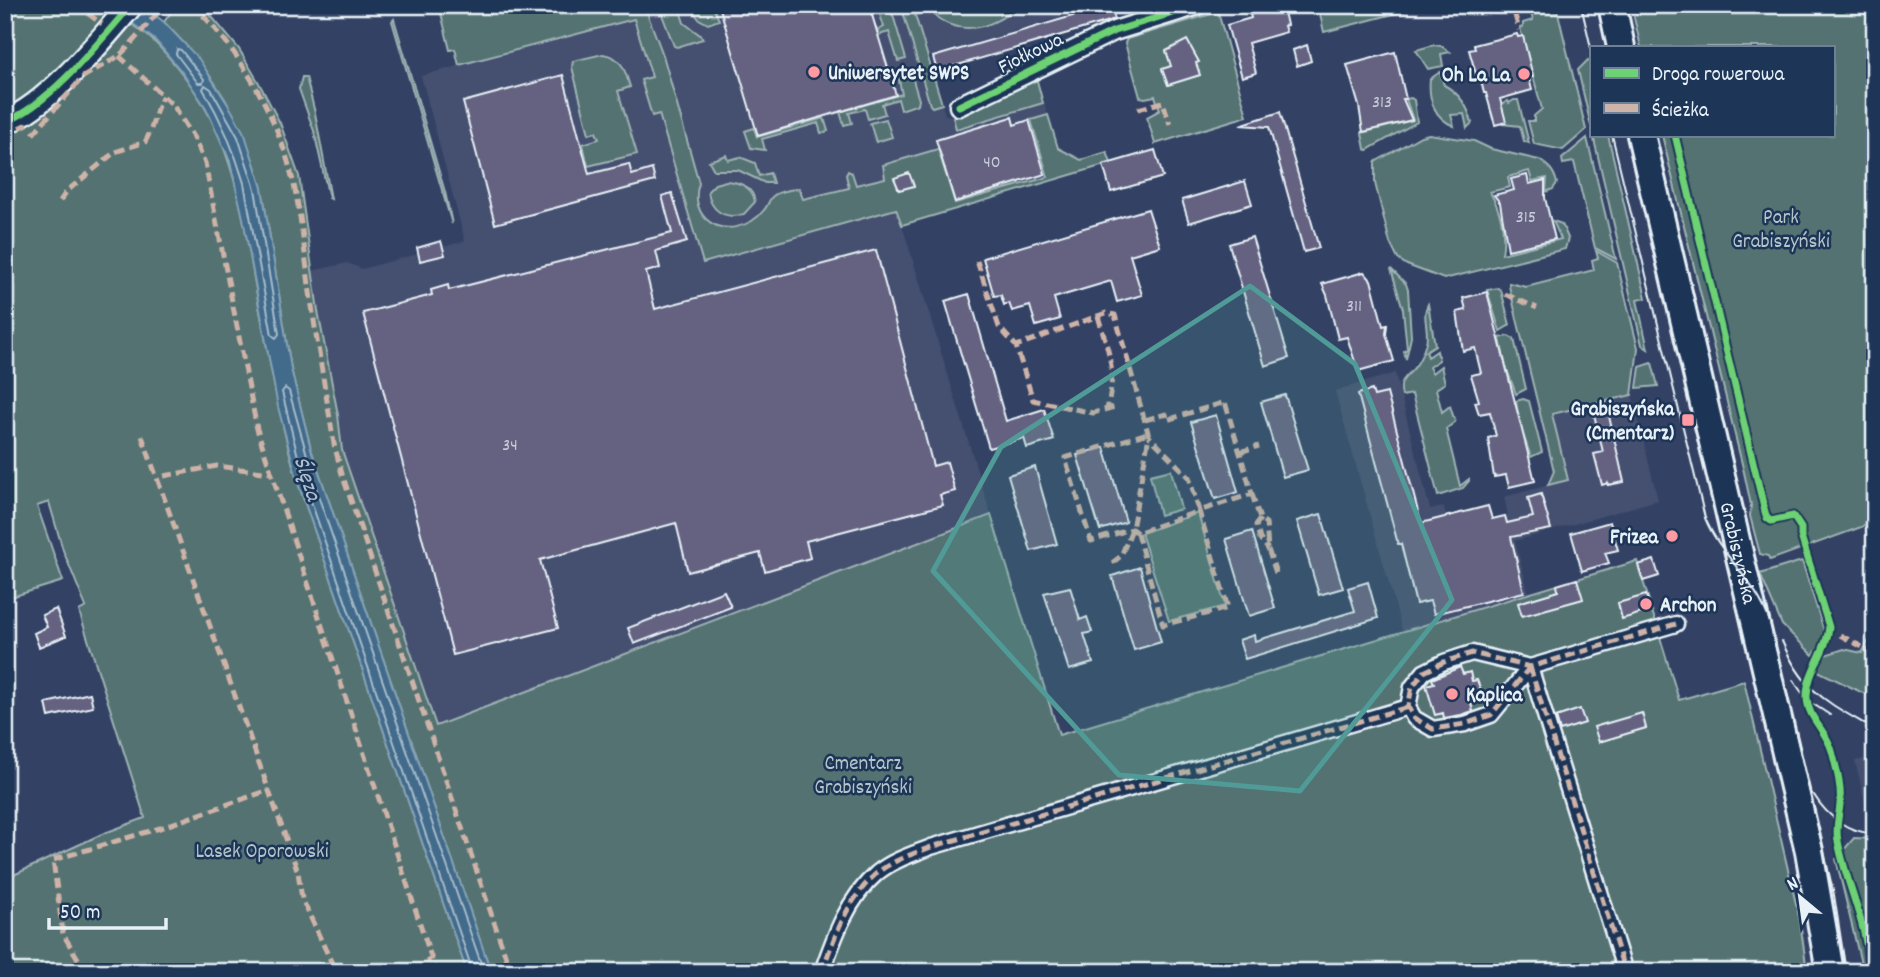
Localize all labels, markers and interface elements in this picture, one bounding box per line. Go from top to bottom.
street label: Fiołkowa [994,26,1070,83]
legend [1590,46,1834,136]
place label: Uniwersytet SWPS [828,60,969,90]
text: Droga rowerowa [1652,61,1785,91]
place label: Oh La La [1442,62,1511,92]
marker: Uniwersytet SWPS [806,64,822,80]
marker: Oh La La [1516,66,1532,82]
house number: 313 [1372,91,1392,116]
text: Ścieżka [1652,97,1710,127]
house number: 40 [983,151,1001,176]
park label: Park Grabiszyński [1732,204,1830,258]
house number: 315 [1516,206,1536,231]
house number: 311 [1346,295,1362,320]
place label: Grabiszyńska (Cmentarz) [1570,396,1675,450]
marker: Grabiszyńska (Cmentarz) [1680,412,1696,428]
house number: 34 [502,434,518,459]
water label: Ślęza [283,453,329,507]
street label: Grabiszyńska [1710,499,1763,608]
place label: Frizea [1610,524,1659,554]
marker: Frizea [1664,528,1680,544]
place label: Archon [1660,592,1717,622]
marker: Archon [1638,596,1654,612]
place label: Kaplica [1466,682,1524,712]
marker: Kaplica [1444,686,1460,702]
park label: Cmentarz Grabiszyński [814,750,912,804]
park label: Lasek Oporowski [196,838,329,868]
north arrow [1764,862,1834,932]
text: N [1783,871,1804,899]
scale bar [49,886,166,930]
text: 50 m [60,899,100,929]

